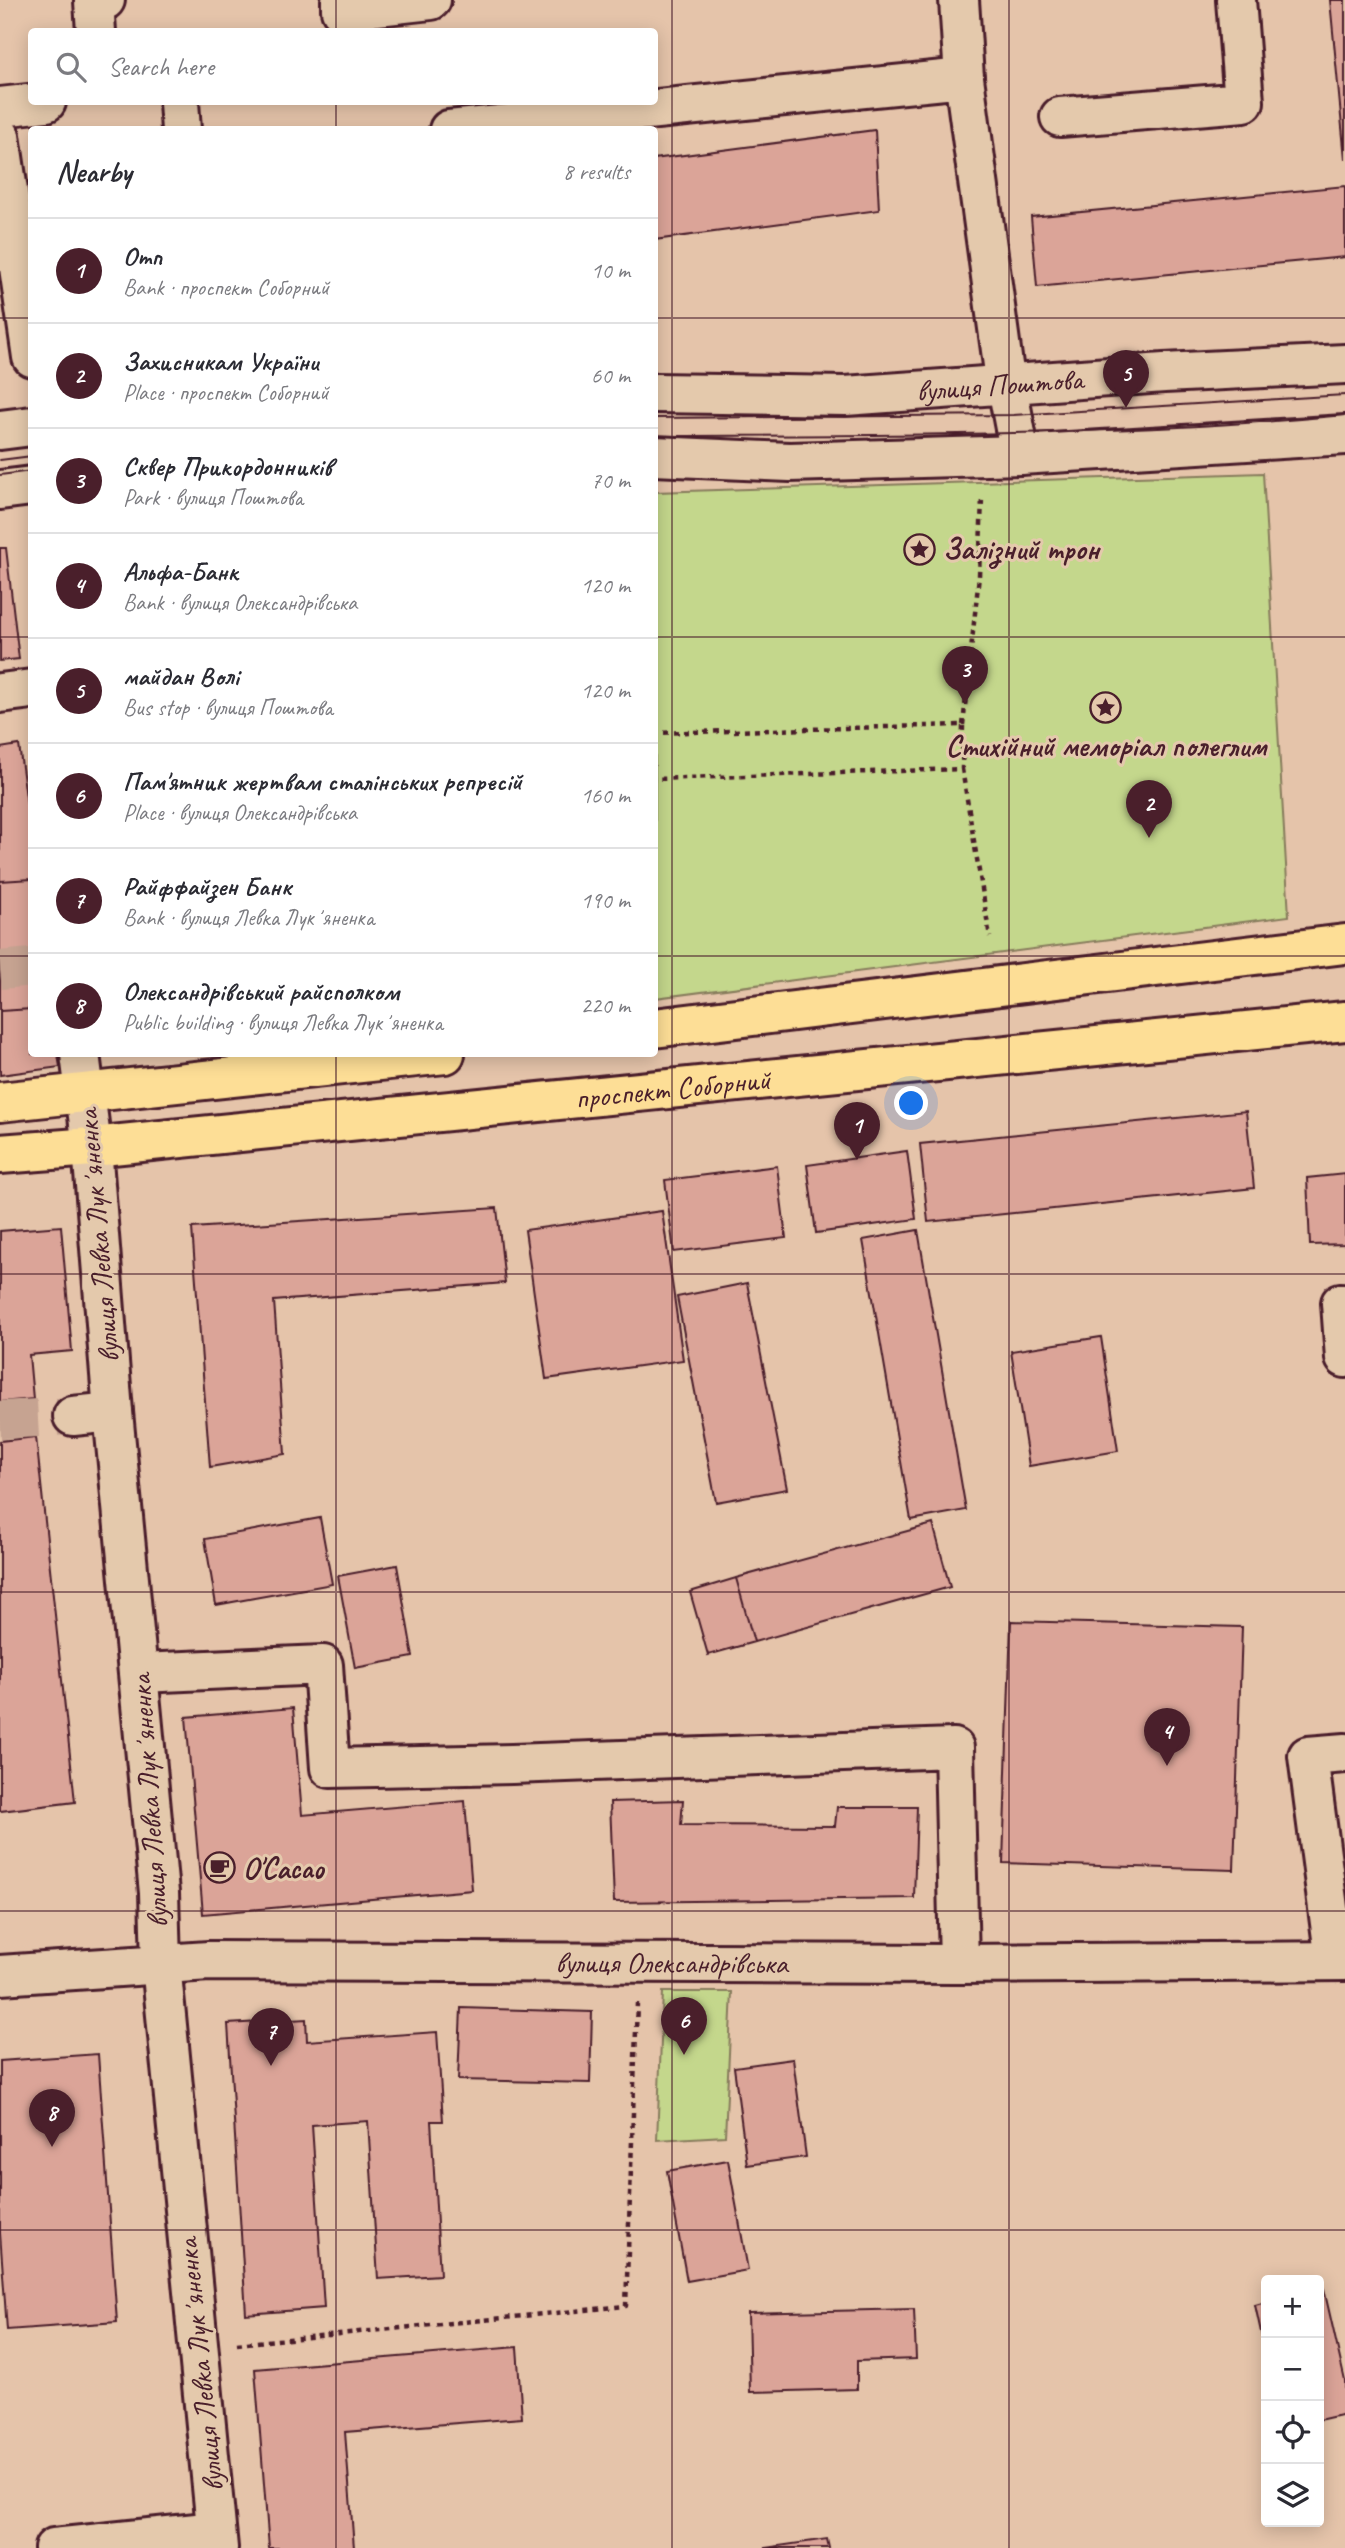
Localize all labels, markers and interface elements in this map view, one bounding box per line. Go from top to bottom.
search box [28,28,658,105]
icon: search [52,48,90,86]
text: Search here [108,50,214,83]
text: Nearby [56,153,132,191]
text: 8 results [563,157,630,186]
text: Отп [123,240,163,273]
text: 1 [74,256,84,285]
text: 10 m [591,256,630,285]
text: Bank · проспект Соборний [123,273,329,302]
text: Захисникам України [123,345,318,378]
pin: 5 [1103,350,1149,408]
street label: вулиця Поштова [915,360,1087,410]
text: 2 [74,361,84,390]
text: 60 m [591,361,630,390]
text: Place · проспект Соборний [123,378,329,407]
text: Сквер Прикордонників [123,450,332,483]
text: 3 [74,466,84,495]
text: 70 m [591,466,630,495]
text: Park · вулиця Поштова [123,483,303,512]
place label: Залізний трон [943,530,1102,569]
place icon: Залізний трон [903,532,937,566]
text: Альфа-Банк [123,555,238,588]
text: 4 [74,571,84,600]
text: 120 m [581,571,630,600]
text: Bank · вулиця Олександрівська [123,588,357,617]
pin: 3 [942,646,988,704]
text: майдан Волі [123,660,239,693]
text: 5 [74,676,84,705]
text: 120 m [581,676,630,705]
place icon: Стихійний меморіал полеглим [1089,691,1123,725]
text: Bus stop · вулиця Поштова [123,693,333,722]
place label: Стихійний меморіал полеглим [946,727,1268,765]
text: Пам'ятник жертвам сталінських репресій [123,765,522,798]
pin: 2 [1126,780,1172,838]
text: 6 [74,781,84,810]
text: 160 m [581,781,630,810]
text: Place · вулиця Олександрівська [123,798,357,827]
text: Райффайзен Банк [123,870,291,903]
text: 7 [74,886,84,915]
text: 190 m [581,886,630,915]
text: Bank · вулиця Левка Лукʼяненка [123,903,374,932]
text: Олександрівський райсполком [123,975,399,1008]
text: 8 [74,991,84,1020]
text: 220 m [581,991,630,1020]
text: Public building · вулиця Левка Лукʼяненка [123,1008,443,1037]
street label: проспект Соборний [573,1060,774,1117]
your location [894,1086,928,1120]
pin: 1 [834,1102,880,1160]
street label: вулиця Левка Лукʼяненка [68,1105,128,1364]
street label: вулиця Левка Лукʼяненка [121,1670,177,1929]
pin: 4 [1144,1708,1190,1766]
place label: O'Cacao [243,1849,326,1887]
cafe icon: O'Cacao [203,1851,237,1885]
street label: вулиця Олександрівська [555,1943,790,1982]
pin: 6 [661,1997,707,2055]
pin: 7 [248,2008,294,2066]
pin: 8 [29,2089,75,2147]
street label: вулиця Левка Лукʼяненка [168,2234,232,2493]
map controls [1261,2275,1324,2527]
button: + [1261,2275,1324,2338]
button: − [1261,2338,1324,2401]
button: locate [1261,2401,1324,2464]
button: layers [1261,2464,1324,2527]

